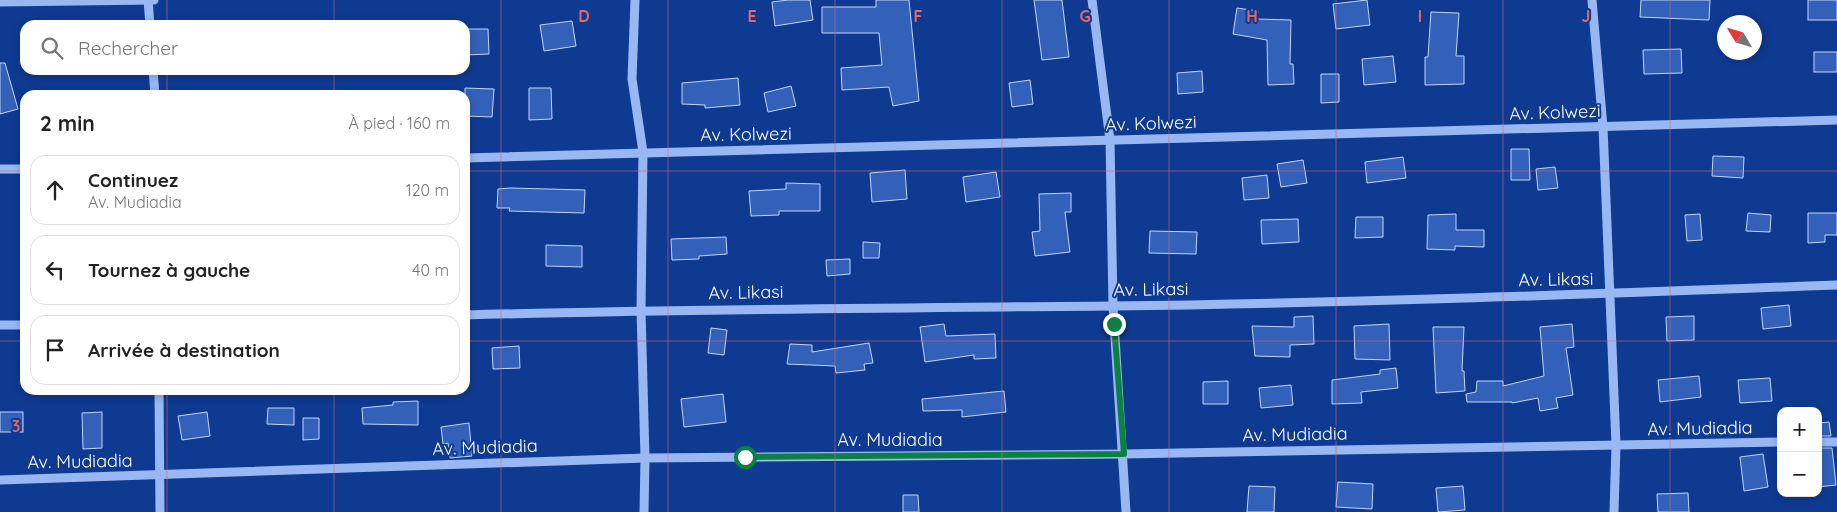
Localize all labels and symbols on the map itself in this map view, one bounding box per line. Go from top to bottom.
text: D [578,6,590,26]
text: E [747,6,757,26]
text: F [914,6,923,26]
text: G [1079,6,1091,26]
text: H [1246,6,1258,26]
text: I [1418,6,1422,26]
text: J [1582,6,1590,26]
north arrow [1717,15,1762,60]
street label: Av. Kolwezi [1509,99,1601,125]
street label: Av. Kolwezi [1105,110,1197,136]
street label: Av. Kolwezi [700,122,792,146]
street label: Av. Likasi [1518,267,1594,291]
street label: Av. Likasi [1113,277,1189,301]
street label: Av. Likasi [708,280,784,304]
route end [1103,313,1126,336]
text: 3 [12,416,20,436]
street label: Av. Mudiadia [1647,416,1753,440]
street label: Av. Mudiadia [1242,422,1348,446]
street label: Av. Mudiadia [837,428,943,451]
street label: Av. Mudiadia [432,434,538,460]
route start [734,446,757,469]
street label: Av. Mudiadia [27,449,133,473]

